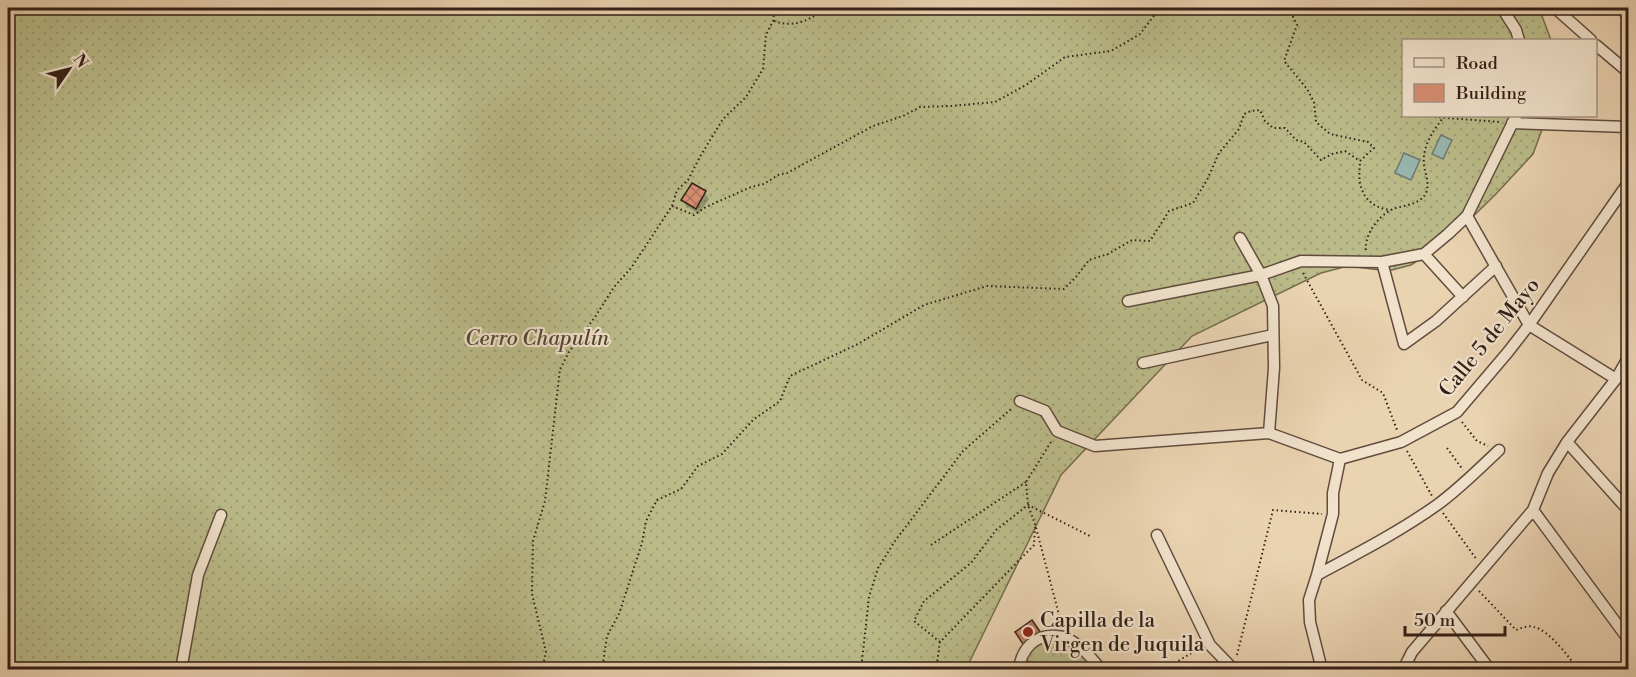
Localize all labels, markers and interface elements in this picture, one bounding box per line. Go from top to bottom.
north arrow [39,39,99,99]
legend [1402,39,1597,117]
text: N [69,50,92,72]
text: Road [1456,52,1499,75]
text: Building [1455,82,1527,105]
street label: Calle 5 de Mayo [1434,273,1546,402]
park label: Cerro Chapulín [465,326,609,352]
scale bar [1405,599,1506,637]
place label: Capilla de la Virgen de Juquila [1039,608,1205,658]
text: 50 m [1414,609,1456,632]
marker: Capilla de la Virgen de Juquila [1021,625,1035,639]

